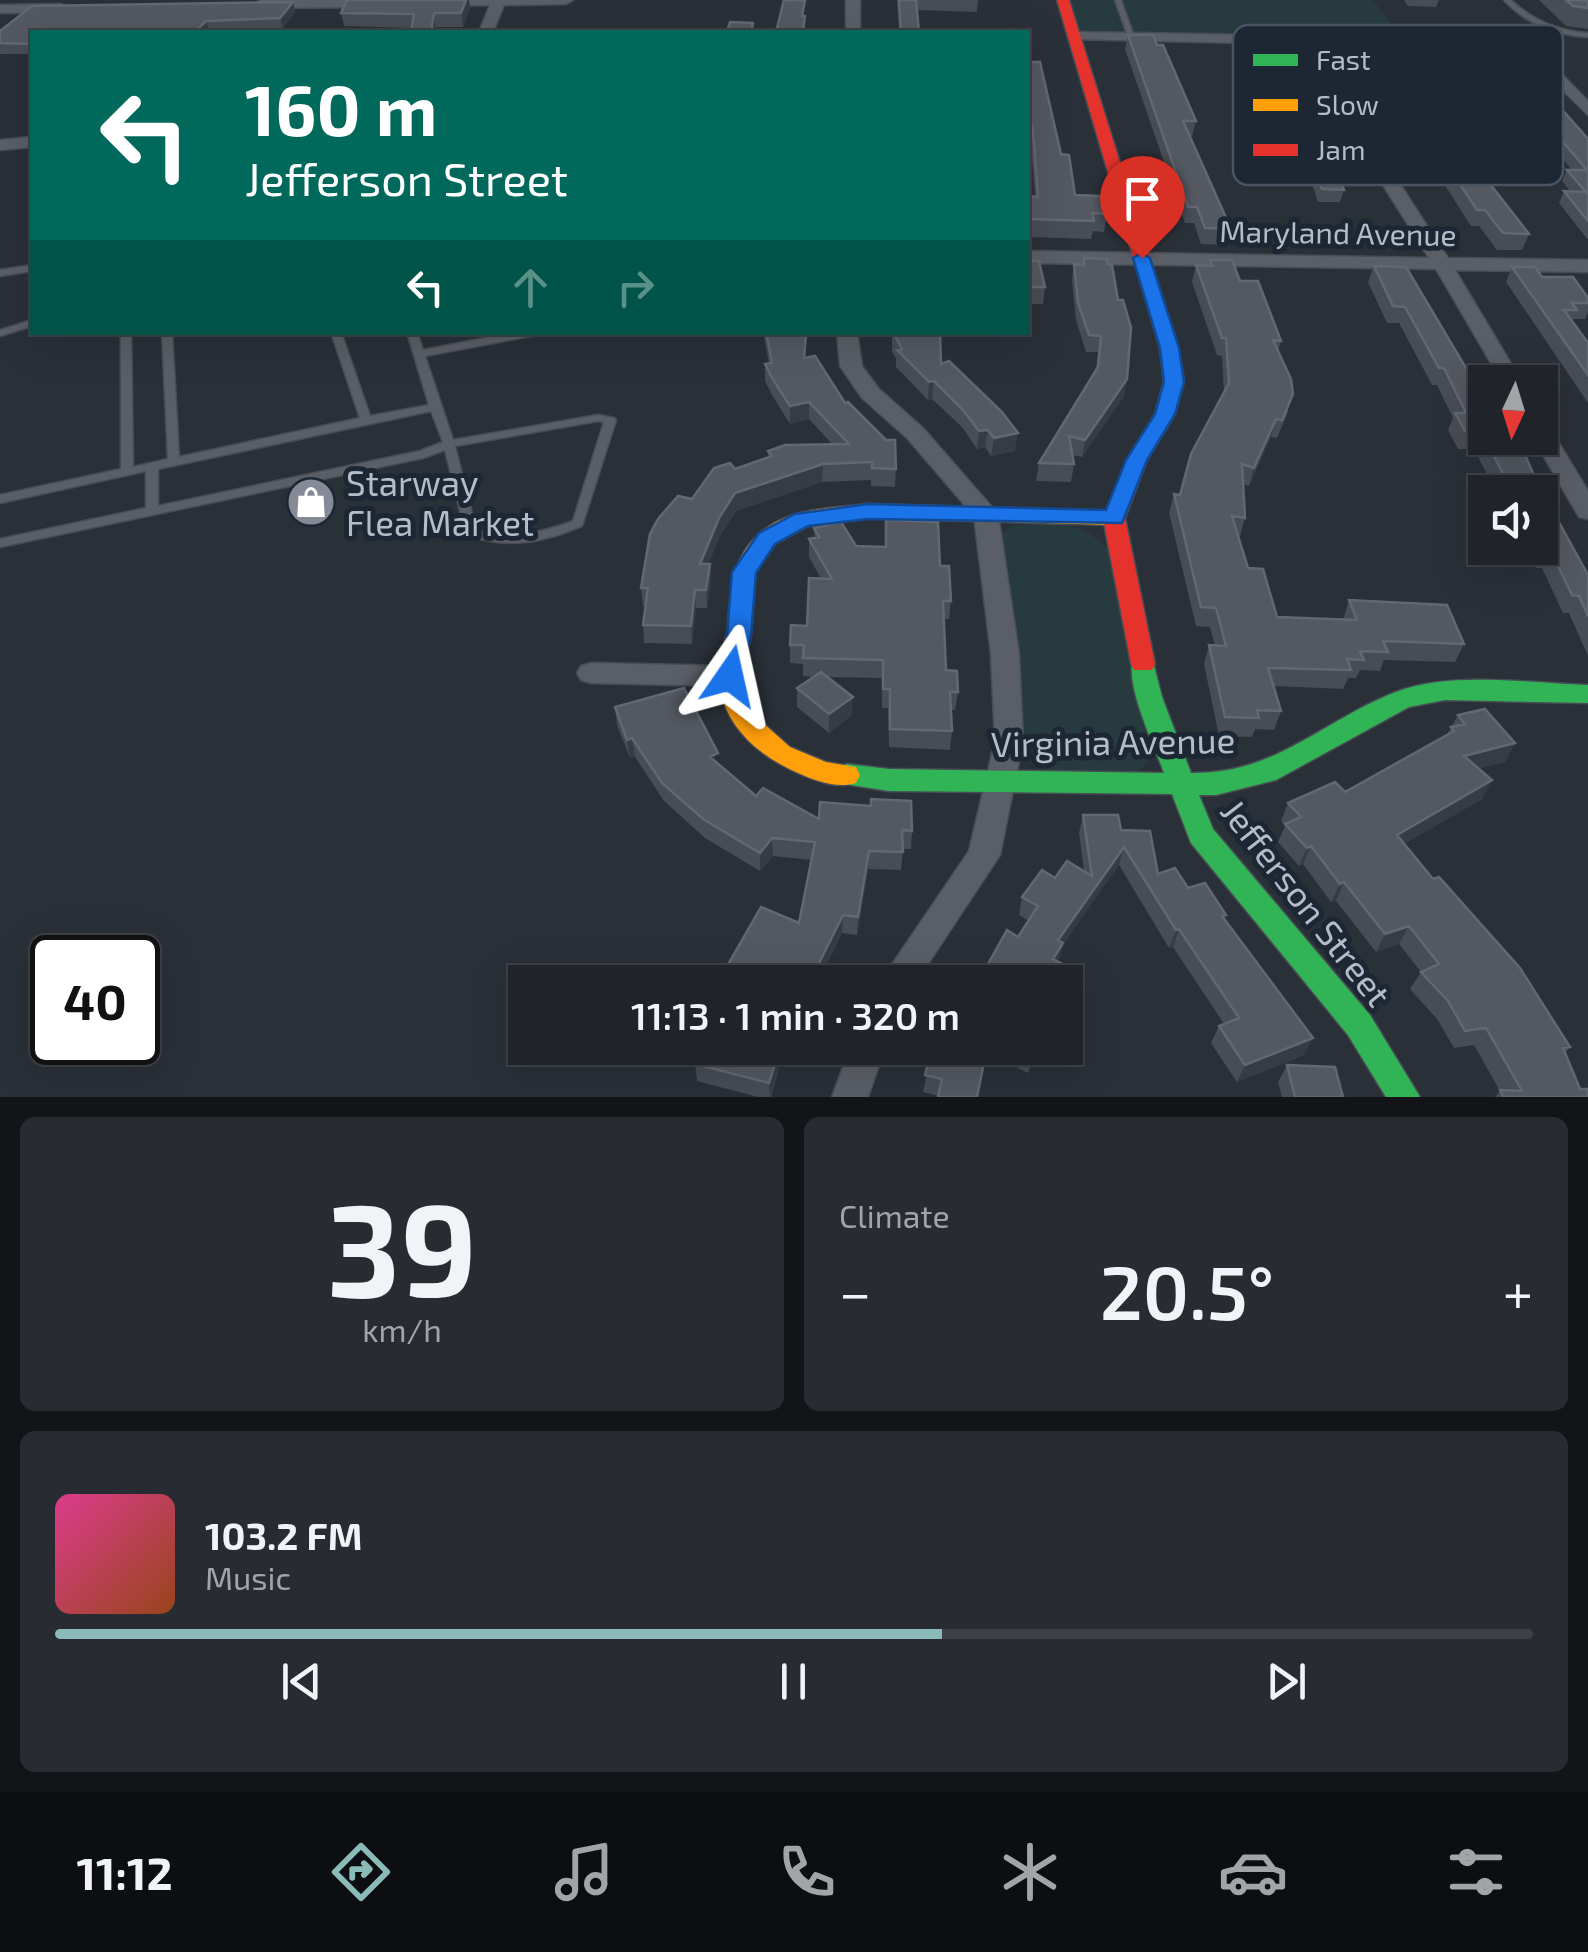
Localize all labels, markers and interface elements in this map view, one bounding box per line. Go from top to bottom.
legend [1233,25,1563,185]
text: Fast [1316,42,1371,76]
text: 160 m [245,66,438,150]
icon: left [80,70,210,200]
text: Slow [1316,87,1379,121]
text: Jam [1316,132,1365,166]
text: Jefferson Street [245,151,568,205]
pin [1100,156,1185,259]
icon: arrive [1115,171,1170,226]
street label: Maryland Avenue [1219,212,1457,252]
icon: left [398,260,453,315]
icon: ahead [503,260,558,315]
icon: right [608,260,663,315]
north arrow [1468,365,1558,455]
map controls [1468,365,1558,565]
place label: Starway Flea Market [346,461,534,543]
button: sound [1468,475,1558,565]
shop icon: Starway Flea Market [285,476,337,528]
position arrow [678,624,782,728]
street label: Virginia Avenue [990,718,1236,764]
street label: Jefferson Street [1213,790,1401,1014]
speed limit sign: 40 [30,935,160,1065]
text: 11:13 · 1 min · 320 m [631,992,960,1038]
text: 39 [327,1167,477,1323]
text: Climate [839,1196,950,1234]
text: 20.5° [1100,1245,1274,1335]
text: − [839,1258,871,1324]
text: + [1503,1258,1533,1324]
text: km/h [362,1310,442,1348]
text: 103.2 FM [205,1512,362,1558]
text: Music [205,1558,291,1596]
icon: previous [274,1654,329,1709]
icon: pause [766,1654,821,1709]
icon: next [1259,1654,1314,1709]
icon: directions [326,1837,396,1907]
icon: music [549,1837,619,1907]
icon: phone [772,1837,842,1907]
icon: climate [995,1837,1065,1907]
icon: car [1218,1837,1288,1907]
icon: filters [1441,1837,1511,1907]
text: 11:12 [77,1845,173,1899]

